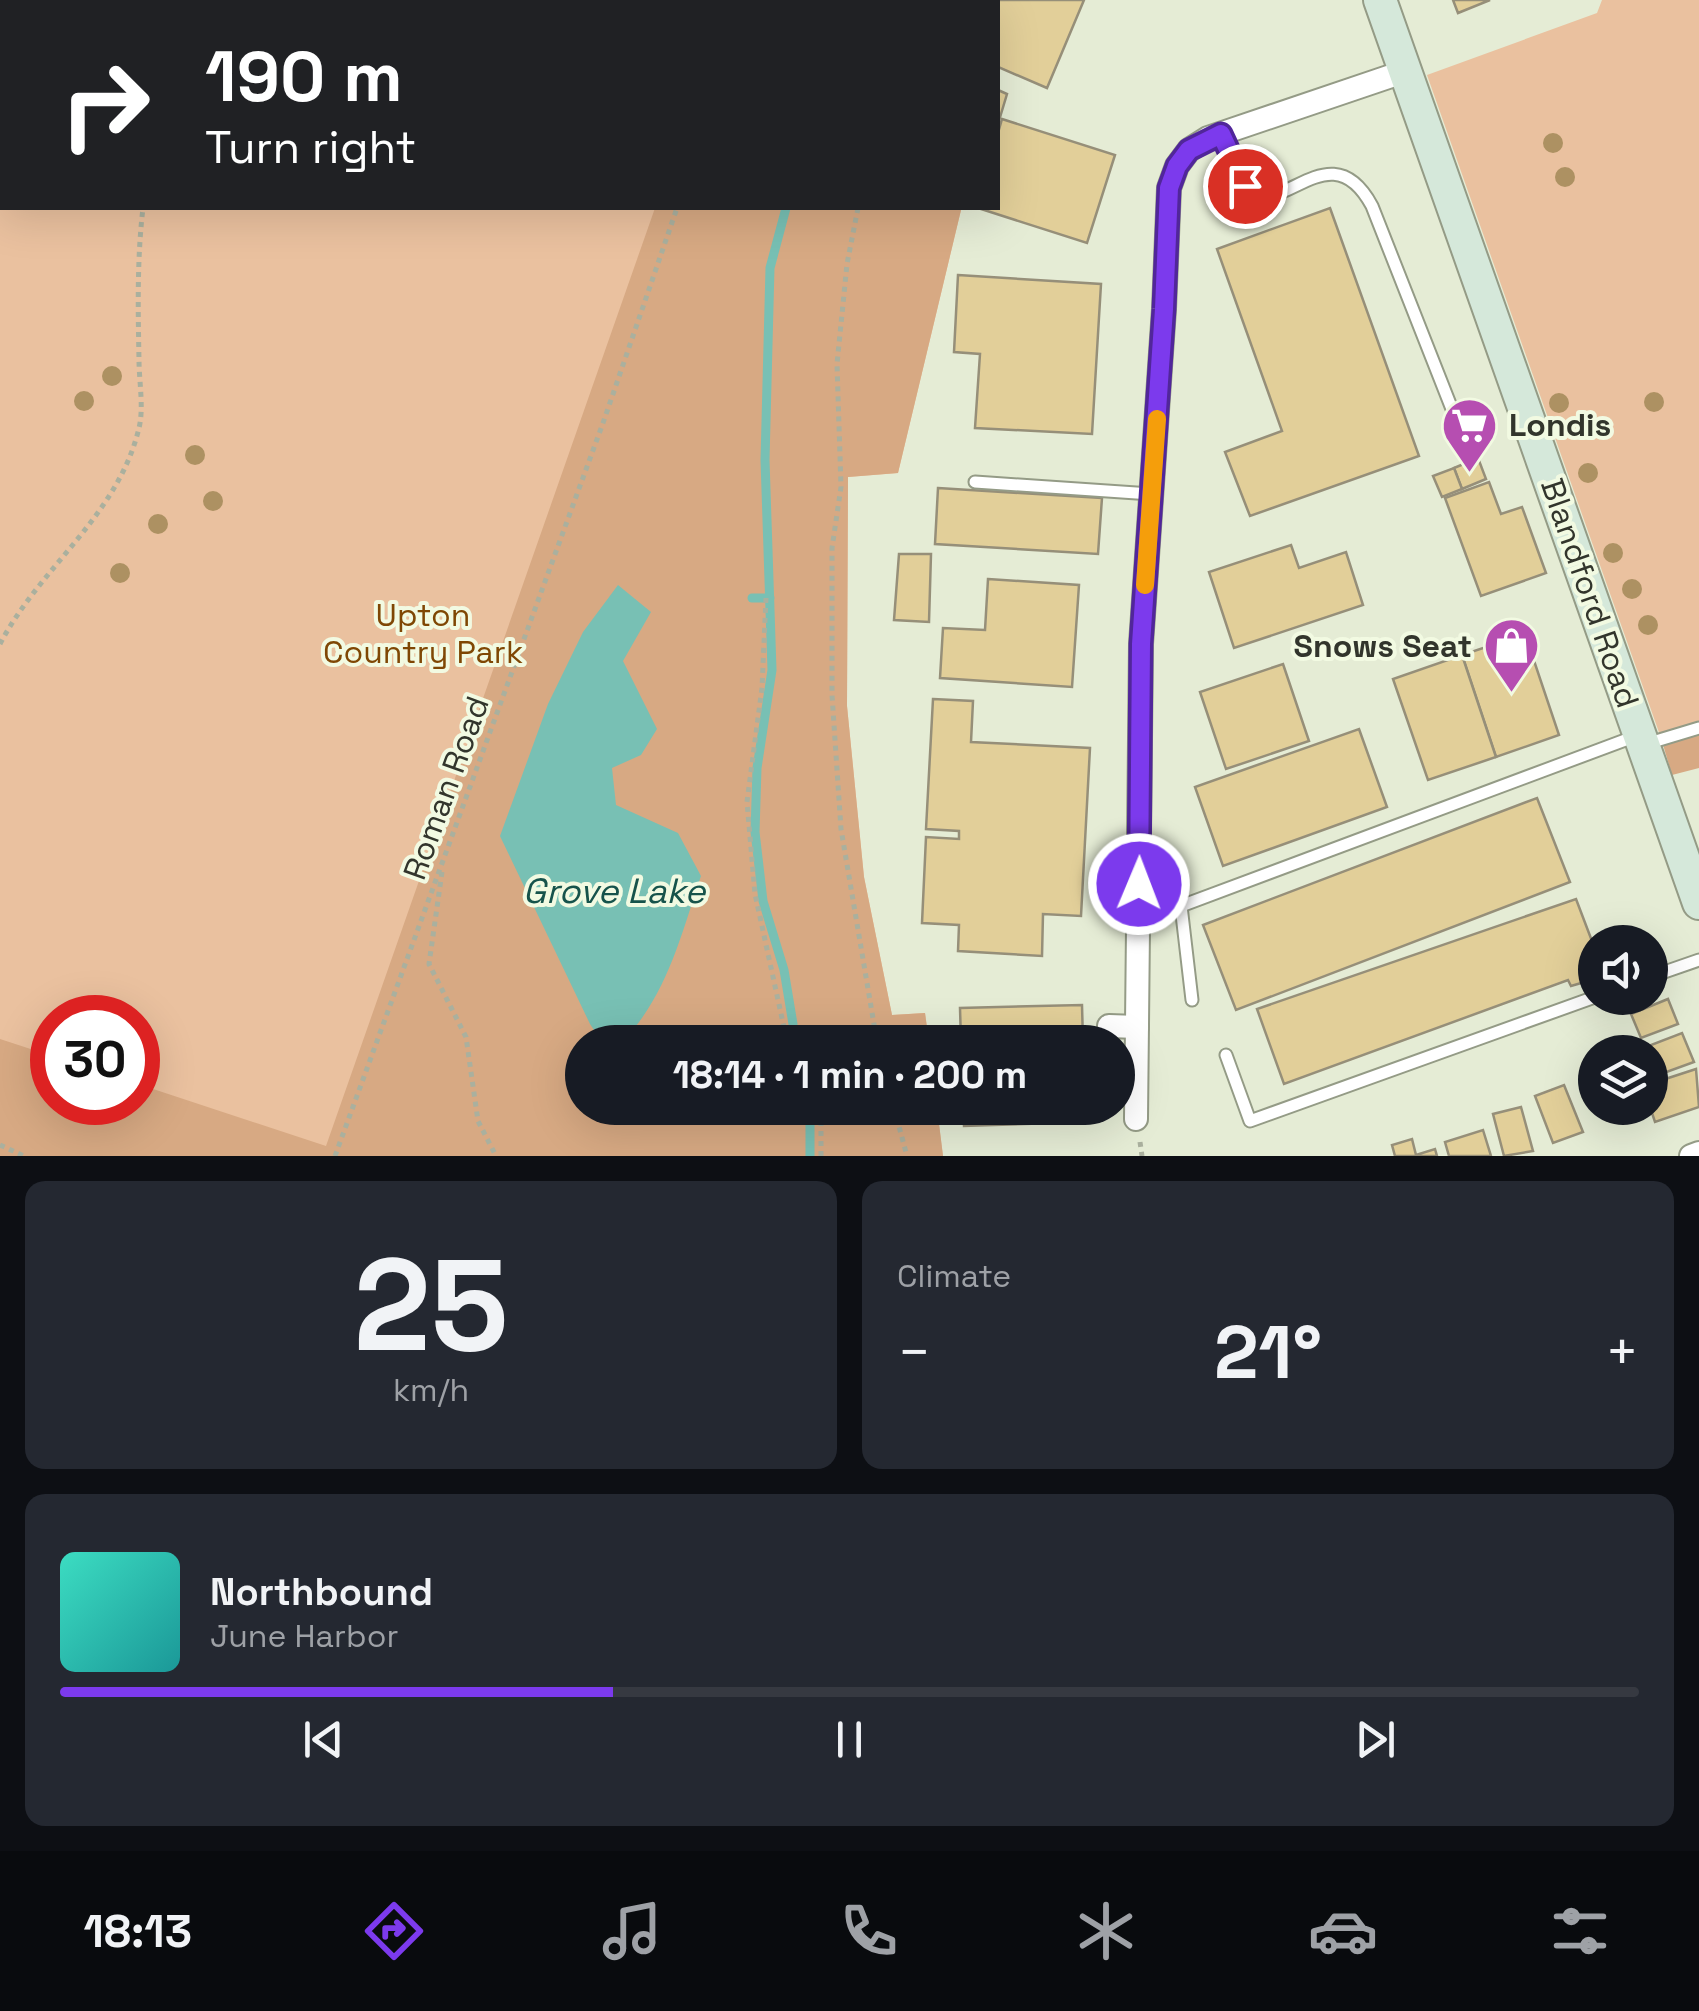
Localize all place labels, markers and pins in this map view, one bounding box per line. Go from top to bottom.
pin [1203,144,1288,229]
supermarket icon: Londis [1440,395,1500,474]
place label: Londis [1509,405,1611,445]
shop icon: Snows Seat [1481,616,1541,695]
place label: Snows Seat [1294,626,1472,666]

